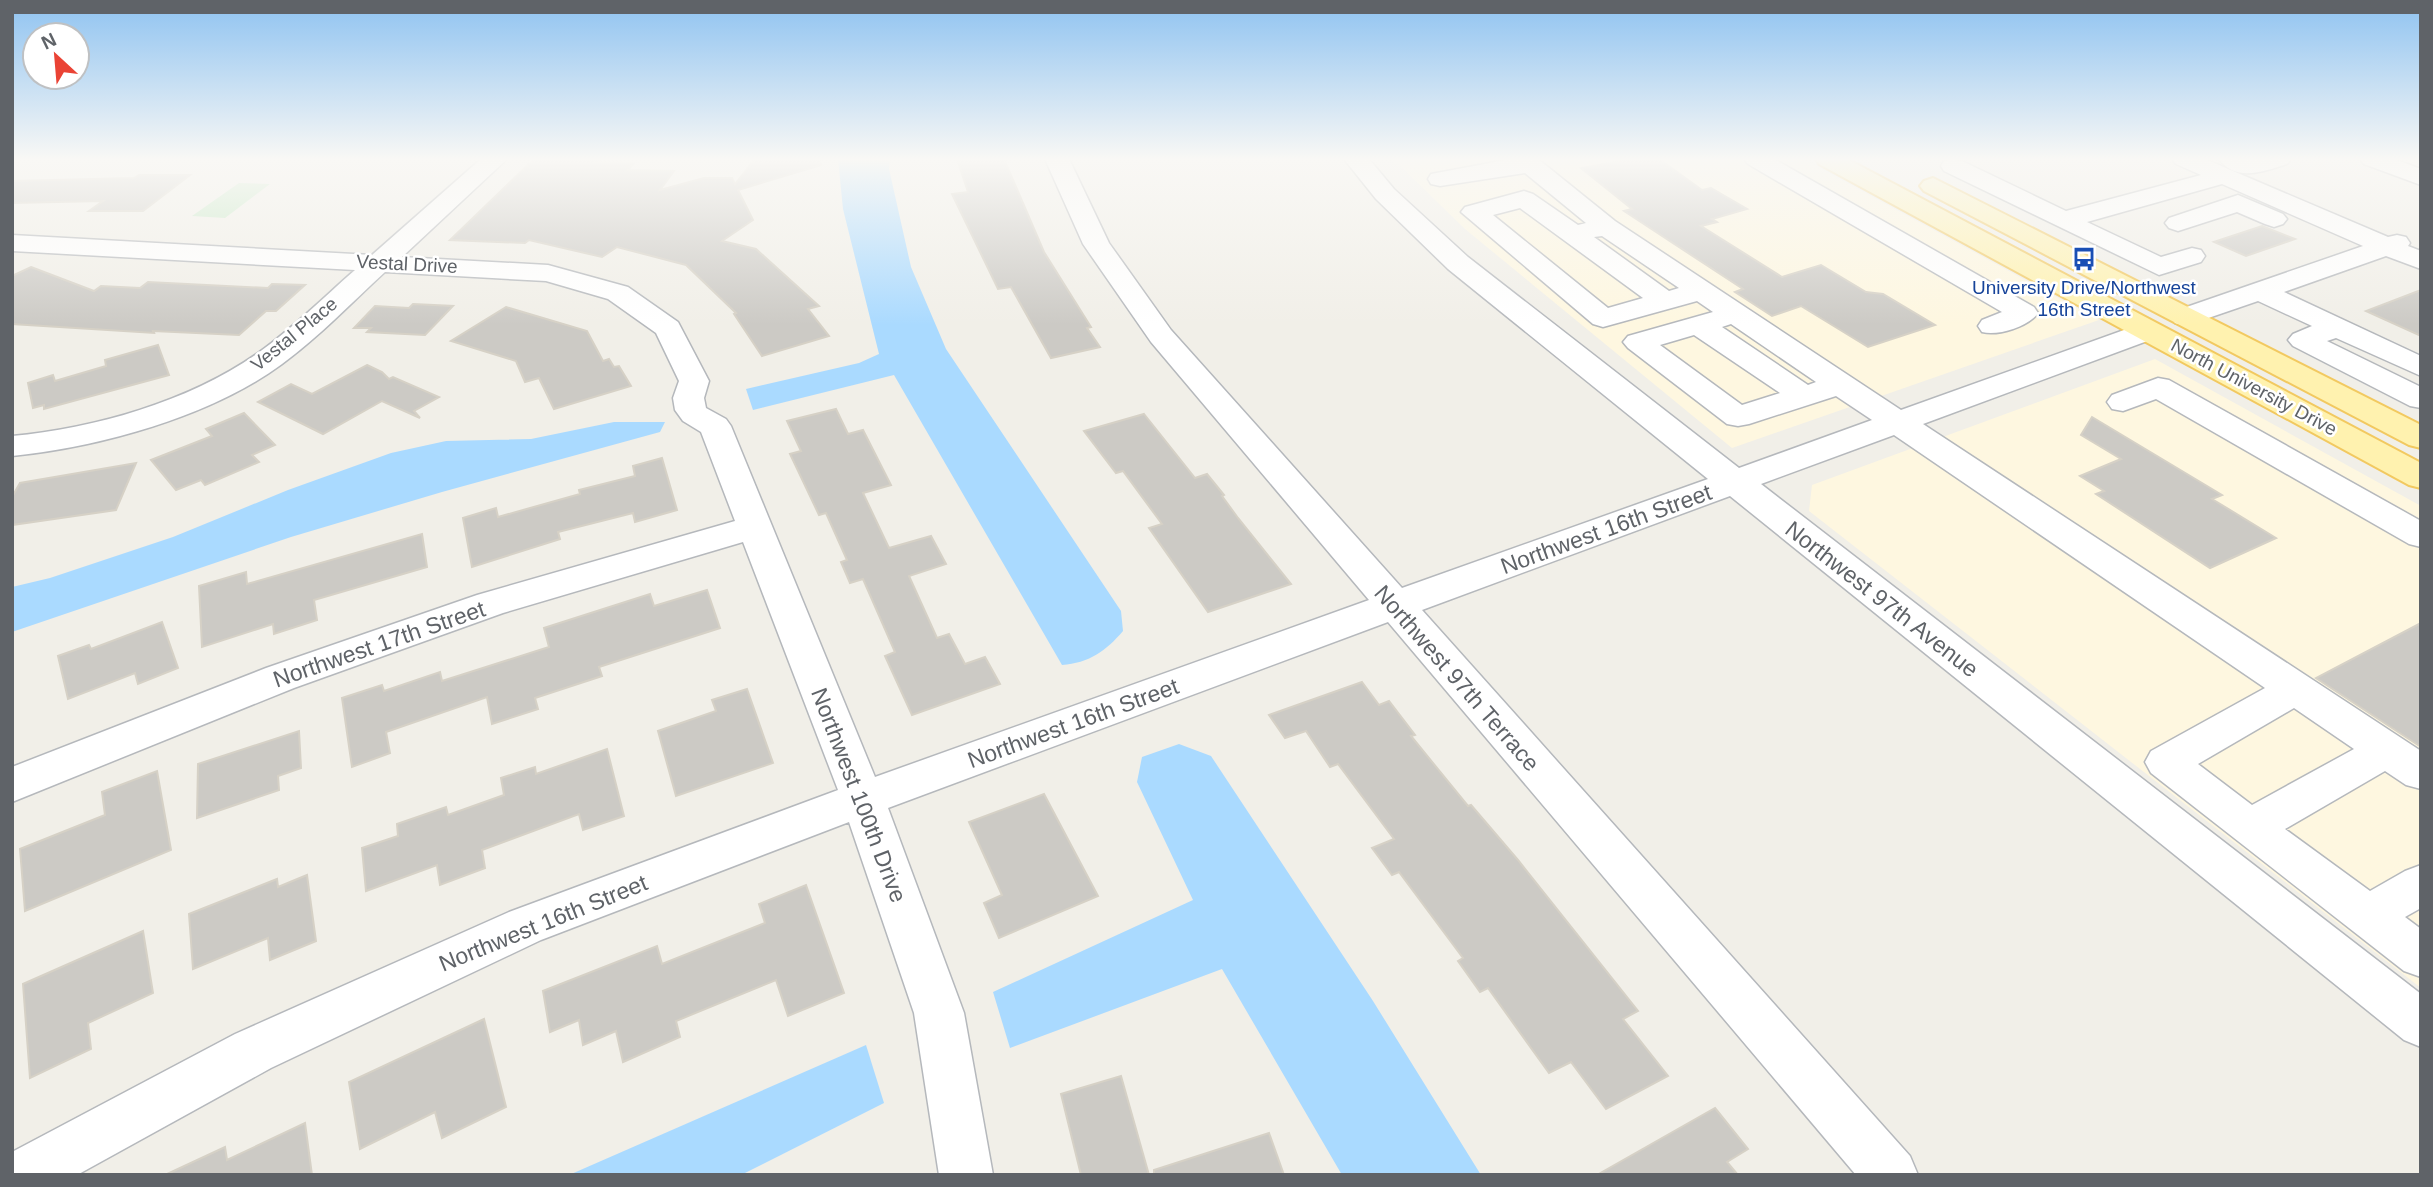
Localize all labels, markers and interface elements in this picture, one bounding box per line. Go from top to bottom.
north arrow [21,21,91,91]
text: N [38,29,60,54]
bus stop icon: University Drive/Northwest 16th Street [2070,245,2098,273]
street label: Vestal Drive [356,251,458,277]
place label: University Drive/Northwest 16th Street [1972,277,2197,320]
street label: Vestal Place [247,293,341,375]
street label: North University Drive [2168,334,2340,440]
street label: Northwest 16th Street [1497,479,1716,579]
street label: Northwest 97th Avenue [1780,516,1984,682]
street label: Northwest 97th Terrace [1369,580,1545,776]
street label: Northwest 17th Street [270,595,489,693]
street label: Northwest 16th Street [964,673,1183,773]
street label: Northwest 100th Drive [806,684,912,906]
street label: Northwest 16th Street [435,869,652,977]

